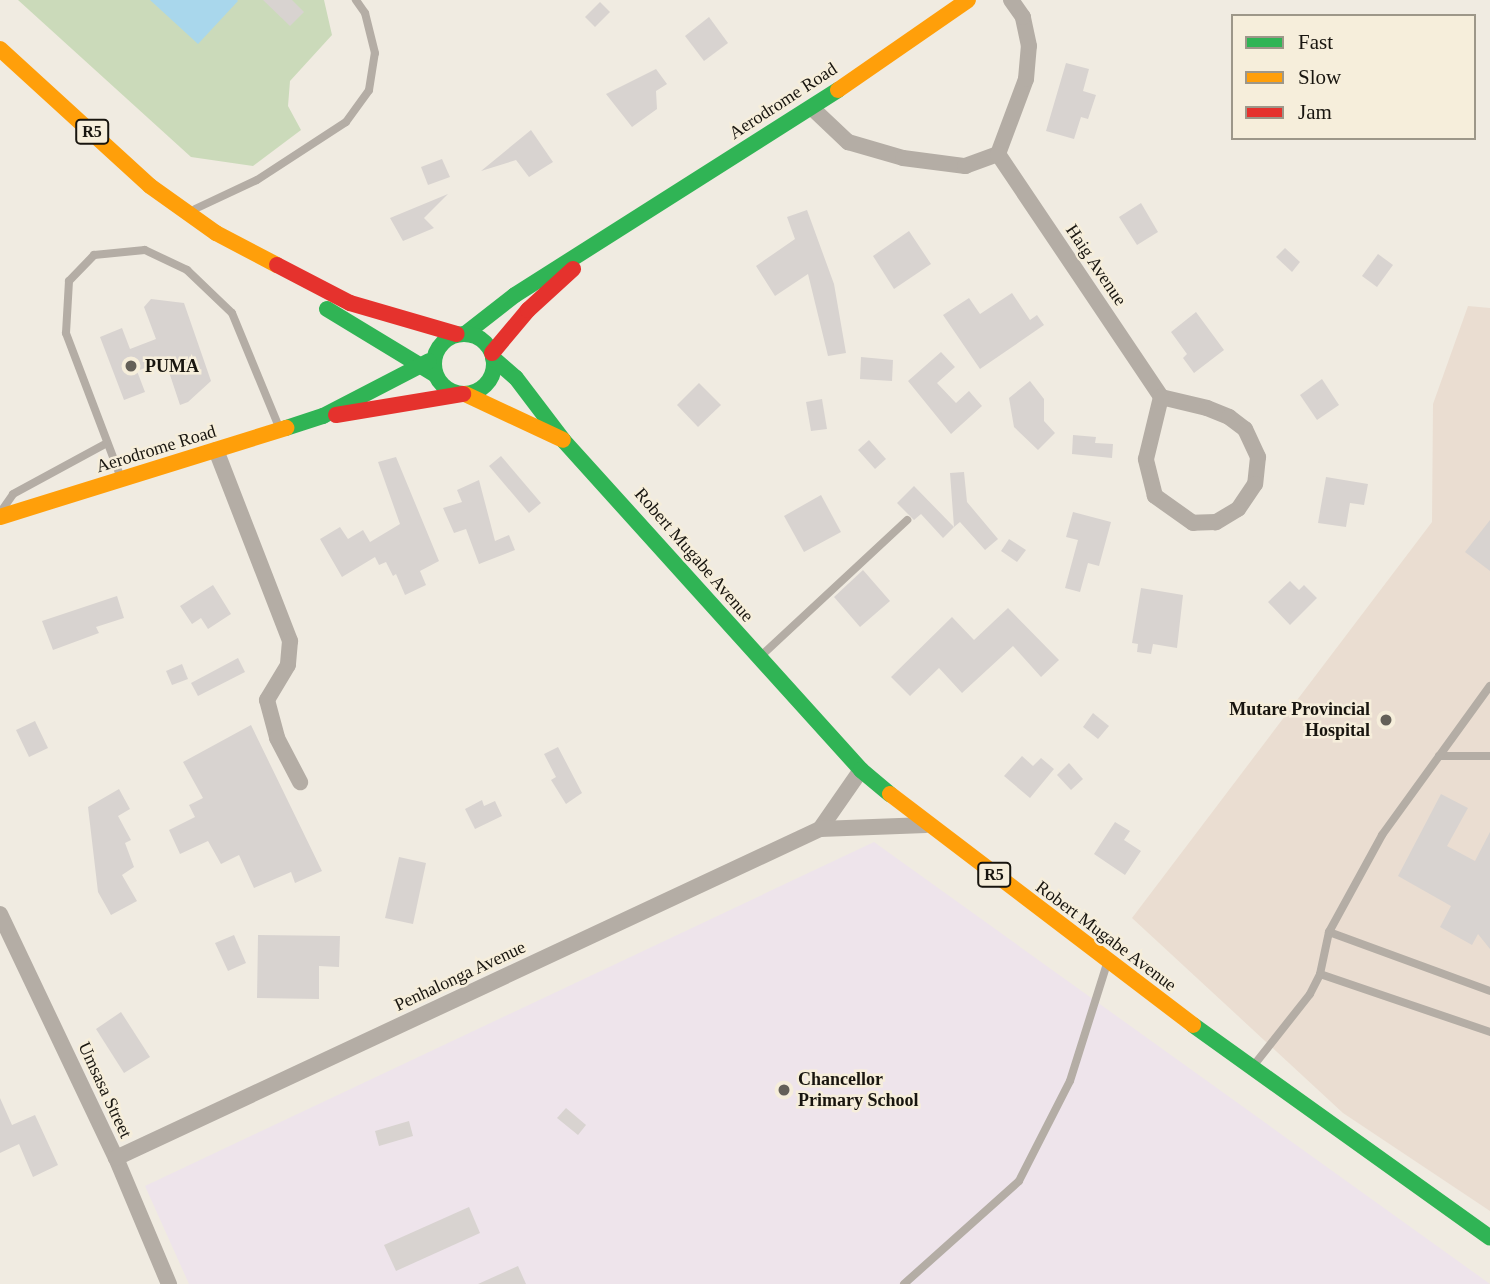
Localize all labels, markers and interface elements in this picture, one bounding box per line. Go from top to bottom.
legend [1231,14,1476,140]
text: Fast [1298,30,1333,54]
street label: Aerodrome Road [725,58,841,144]
text: Slow [1298,65,1341,89]
text: Jam [1298,100,1332,124]
road number: R5 [74,120,110,144]
street label: Haig Avenue [1061,220,1131,310]
place label: PUMA [145,355,199,377]
marker: PUMA [123,358,139,374]
street label: Aerodrome Road [93,420,219,478]
street label: Robert Mugabe Avenue [630,483,758,627]
place label: Mutare Provincial Hospital [1229,699,1370,742]
marker: Mutare Provincial Hospital [1376,710,1396,730]
road number: R5 [976,862,1012,888]
street label: Robert Mugabe Avenue [1031,876,1181,996]
street label: Penhalonga Avenue [391,936,529,1016]
street label: Umsasa Street [73,1039,137,1141]
place label: Chancellor Primary School [798,1069,918,1112]
marker: Chancellor Primary School [776,1082,792,1098]

